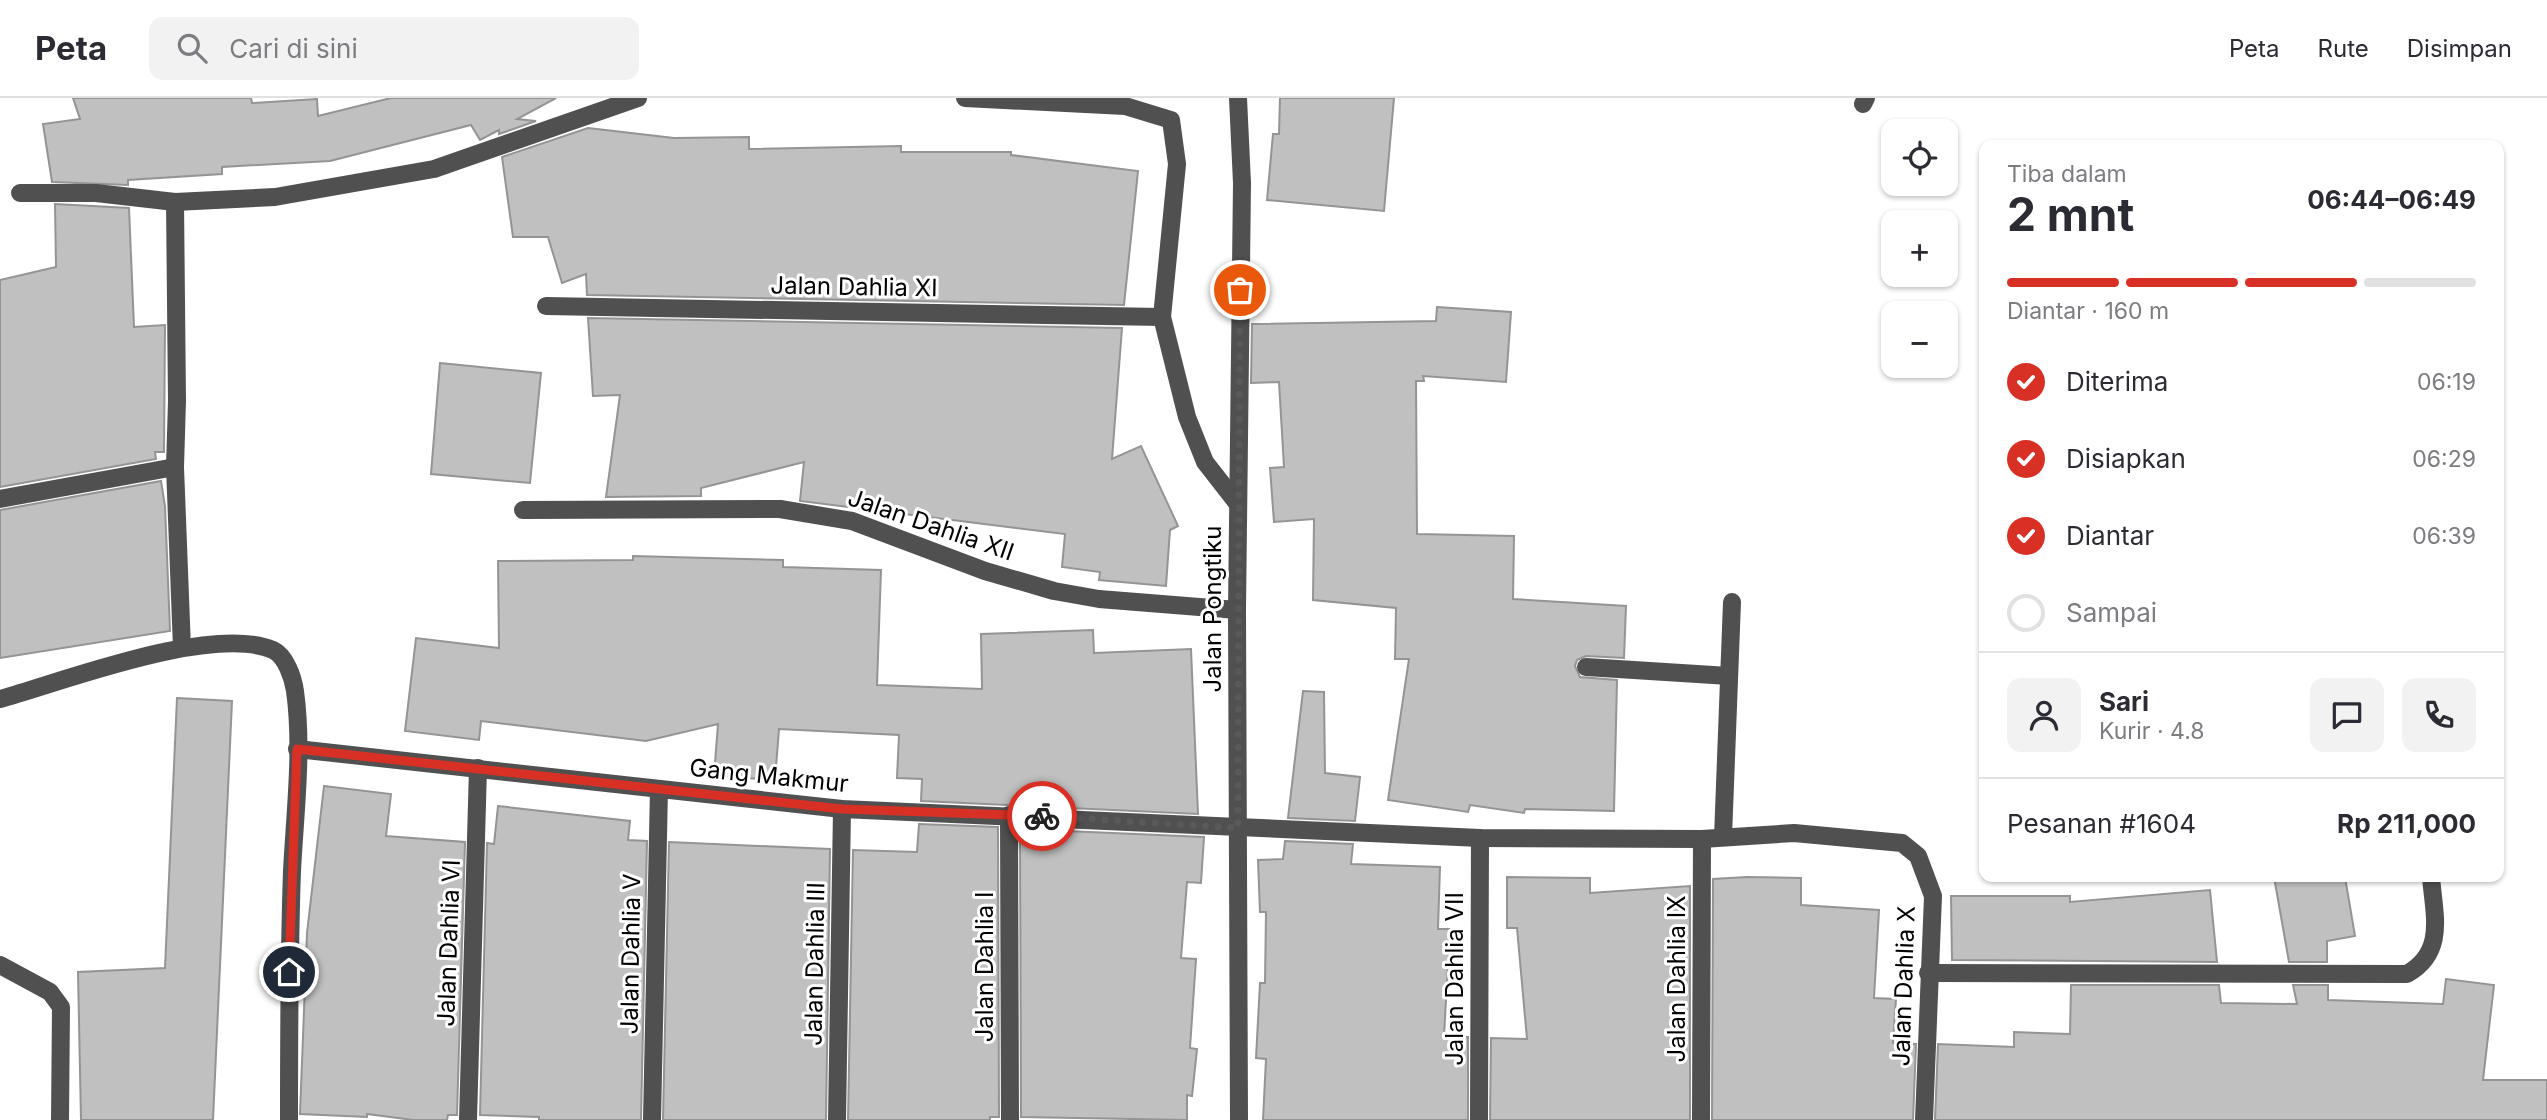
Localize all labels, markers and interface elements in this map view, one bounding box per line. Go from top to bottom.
search box [149,17,639,80]
text: Peta [35,28,107,68]
icon: search [173,29,211,67]
text: Cari di sini [229,33,358,64]
text: Peta [2229,34,2280,63]
text: Rute [2318,34,2369,63]
text: Disimpan [2407,34,2512,63]
map controls [1881,119,1958,378]
button: locate [1881,119,1958,196]
text: Tiba dalam [2007,160,2127,188]
text: 06:44–06:49 [2307,184,2476,215]
text: 2 mnt [2007,186,2134,242]
button: + [1881,210,1958,287]
pin [1210,260,1270,320]
street label: Jalan Dahlia XI [770,271,938,302]
icon: bag [1221,271,1259,309]
text: Diantar · 160 m [2007,297,2169,325]
button: − [1881,301,1958,378]
icon: check [2007,363,2045,401]
text: Diterima [2066,366,2168,397]
text: 06:19 [2417,368,2476,396]
icon: check [2007,440,2045,478]
text: Disiapkan [2066,443,2186,474]
text: 06:29 [2412,445,2476,473]
street label: Jalan Dahlia XII [844,483,1018,566]
icon: check [2007,517,2045,555]
text: Diantar [2066,520,2154,551]
text: 06:39 [2412,522,2476,550]
street label: Jalan Pongtiku [1198,526,1227,692]
text: Sampai [2066,597,2157,628]
button: person [2007,678,2081,752]
button: chat [2310,678,2384,752]
button: phone [2402,678,2476,752]
text: Sari [2099,686,2149,717]
text: Kurir · 4.8 [2099,717,2205,745]
street label: Gang Makmur [688,753,850,798]
courier [1007,781,1077,851]
icon: bike [1023,797,1061,835]
text: Pesanan #1604 [2007,808,2196,839]
text: Rp 211,000 [2337,808,2476,839]
street label: Jalan Dahlia VI [431,859,466,1027]
street label: Jalan Dahlia V [615,873,646,1035]
street label: Jalan Dahlia III [799,882,830,1046]
street label: Jalan Dahlia I [970,892,999,1042]
street label: Jalan Dahlia VII [1440,892,1469,1066]
street label: Jalan Dahlia IX [1662,895,1691,1063]
street label: Jalan Dahlia X [1886,905,1921,1067]
pin [259,942,319,1002]
icon: home [270,953,308,991]

